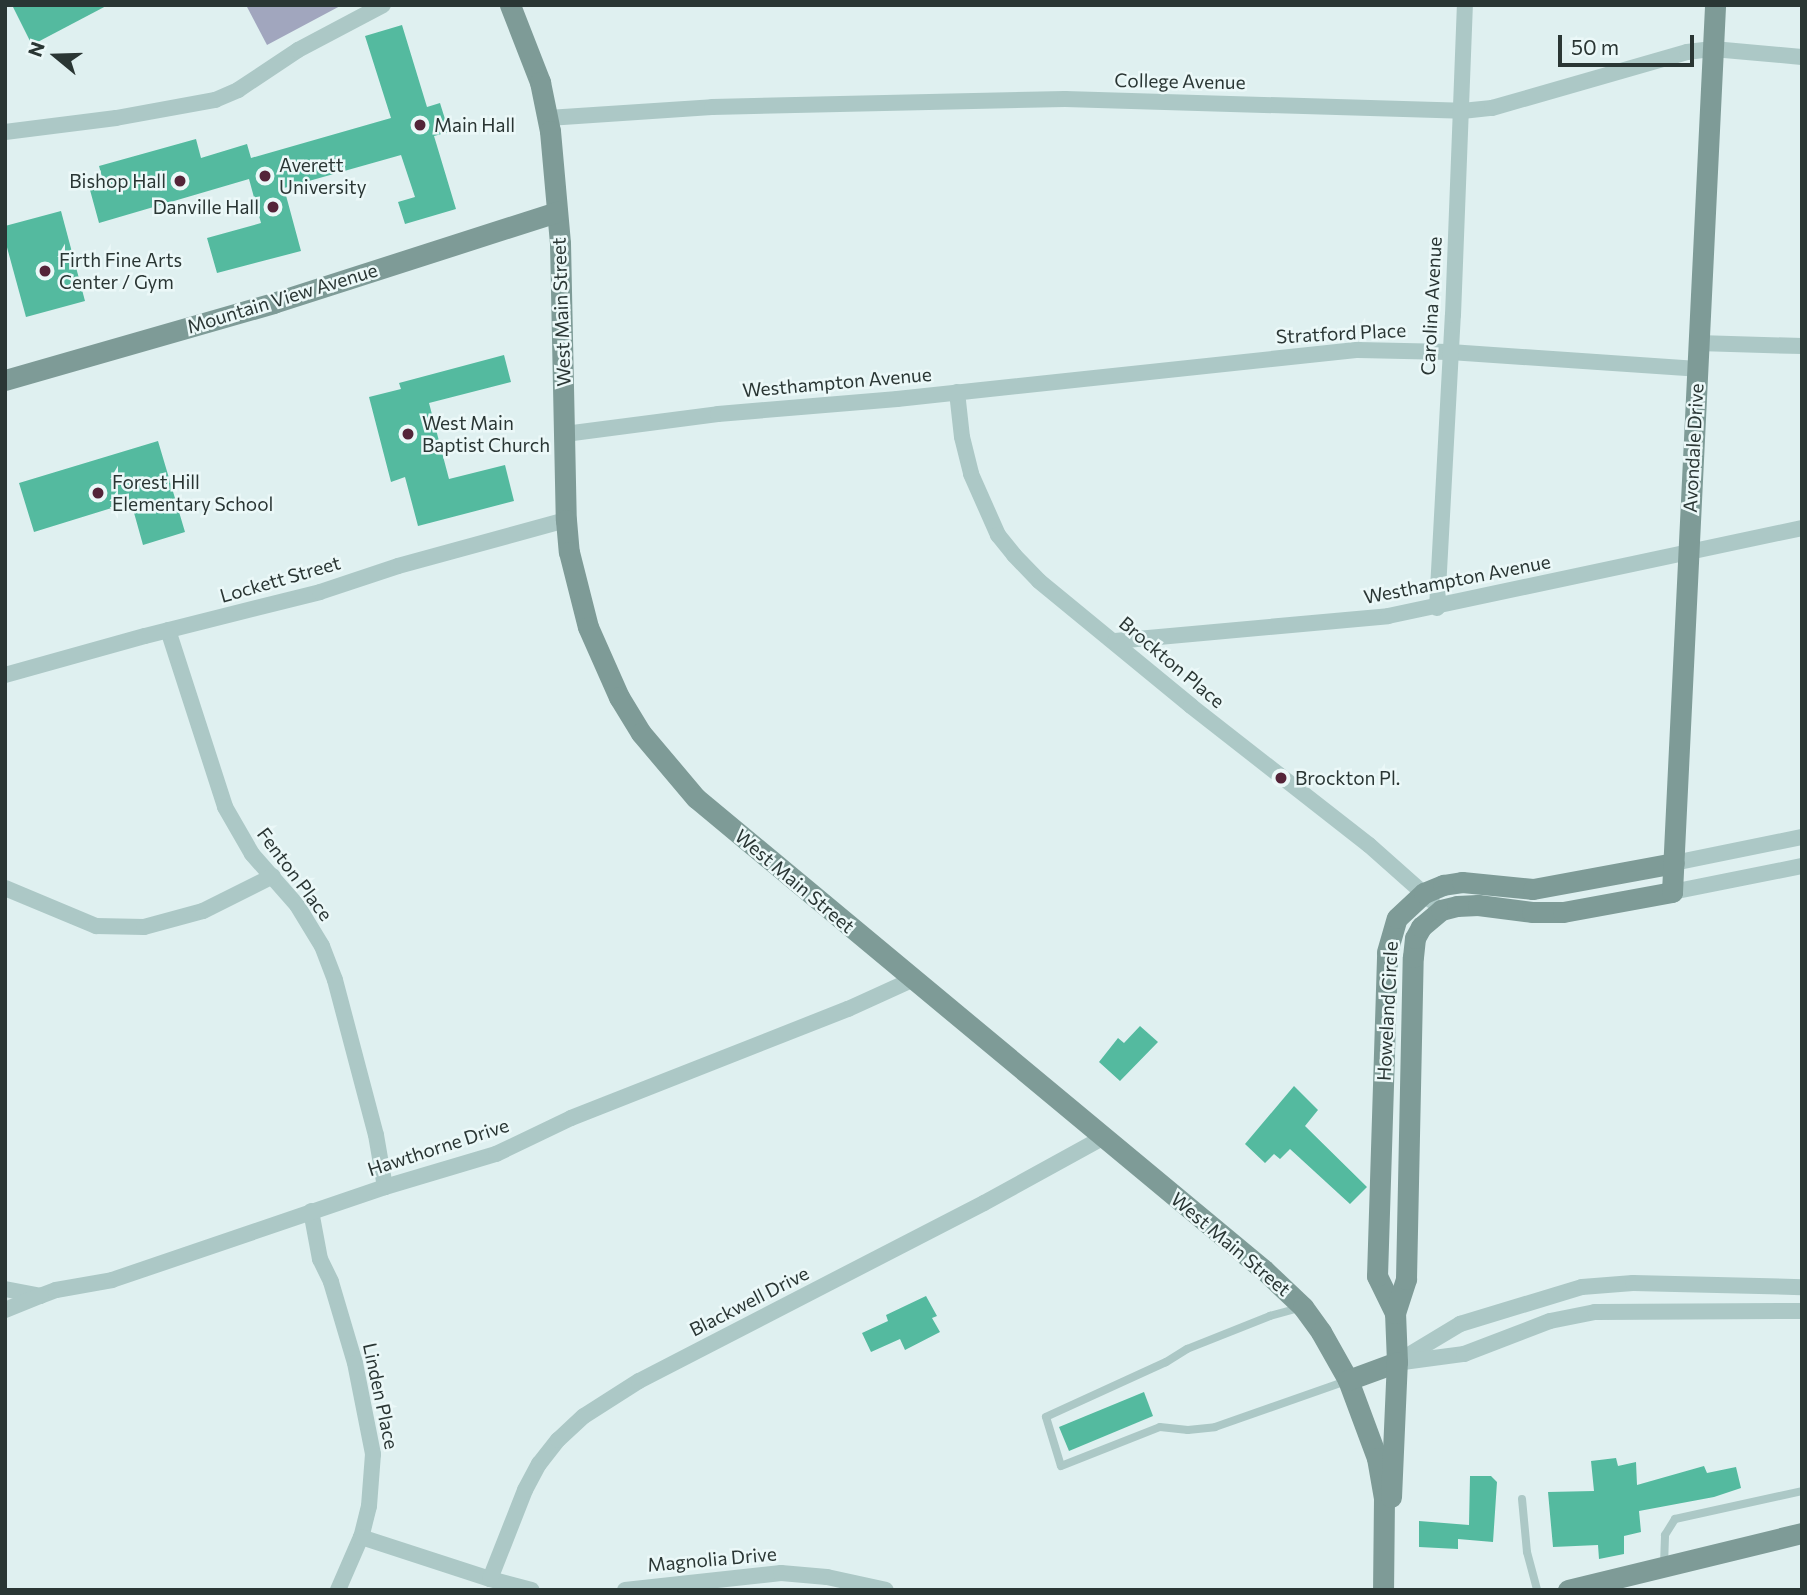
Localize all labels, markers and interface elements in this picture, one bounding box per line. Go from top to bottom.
north arrow [21,21,91,91]
scale bar [1562,21,1699,65]
text: 50 m [1571,34,1619,59]
text: N [22,39,49,59]
street label: College Avenue [1114,68,1246,94]
place label: Main Hall [434,114,515,136]
marker: Main Hall [412,117,428,133]
place label: Averett University [279,154,366,198]
marker: Averett University [257,168,273,184]
place label: Bishop Hall [69,170,166,192]
marker: Bishop Hall [172,173,188,189]
place label: Danville Hall [153,196,259,218]
marker: Danville Hall [265,199,281,215]
street label: Carolina Avenue [1416,236,1446,376]
street label: West Main Street [547,237,575,387]
place label: Firth Fine Arts Center / Gym [59,249,182,293]
street label: Mountain View Avenue [184,258,380,338]
marker: Firth Fine Arts Center / Gym [37,263,53,279]
street label: Stratford Place [1275,318,1407,348]
street label: Westhampton Avenue [741,362,933,402]
street label: Avondale Drive [1678,383,1708,513]
place label: West Main Baptist Church [422,412,550,456]
marker: West Main Baptist Church [400,426,416,442]
place label: Forest Hill Elementary School [112,471,273,515]
marker: Forest Hill Elementary School [90,485,106,501]
street label: Westhampton Avenue [1362,550,1552,608]
street label: Lockett Street [217,551,343,607]
street label: Brockton Place [1115,611,1229,713]
place label: Brockton Pl. [1295,767,1400,789]
marker: Brockton Pl. [1273,770,1289,786]
street label: Fenton Place [252,823,338,925]
street label: West Main Street [731,824,859,938]
street label: Howeland Circle [1372,941,1402,1081]
street label: Hawthorne Drive [364,1113,512,1181]
street label: West Main Street [1167,1187,1295,1301]
street label: Blackwell Drive [686,1261,812,1341]
street label: Linden Place [359,1341,403,1451]
street label: Magnolia Drive [646,1542,778,1576]

